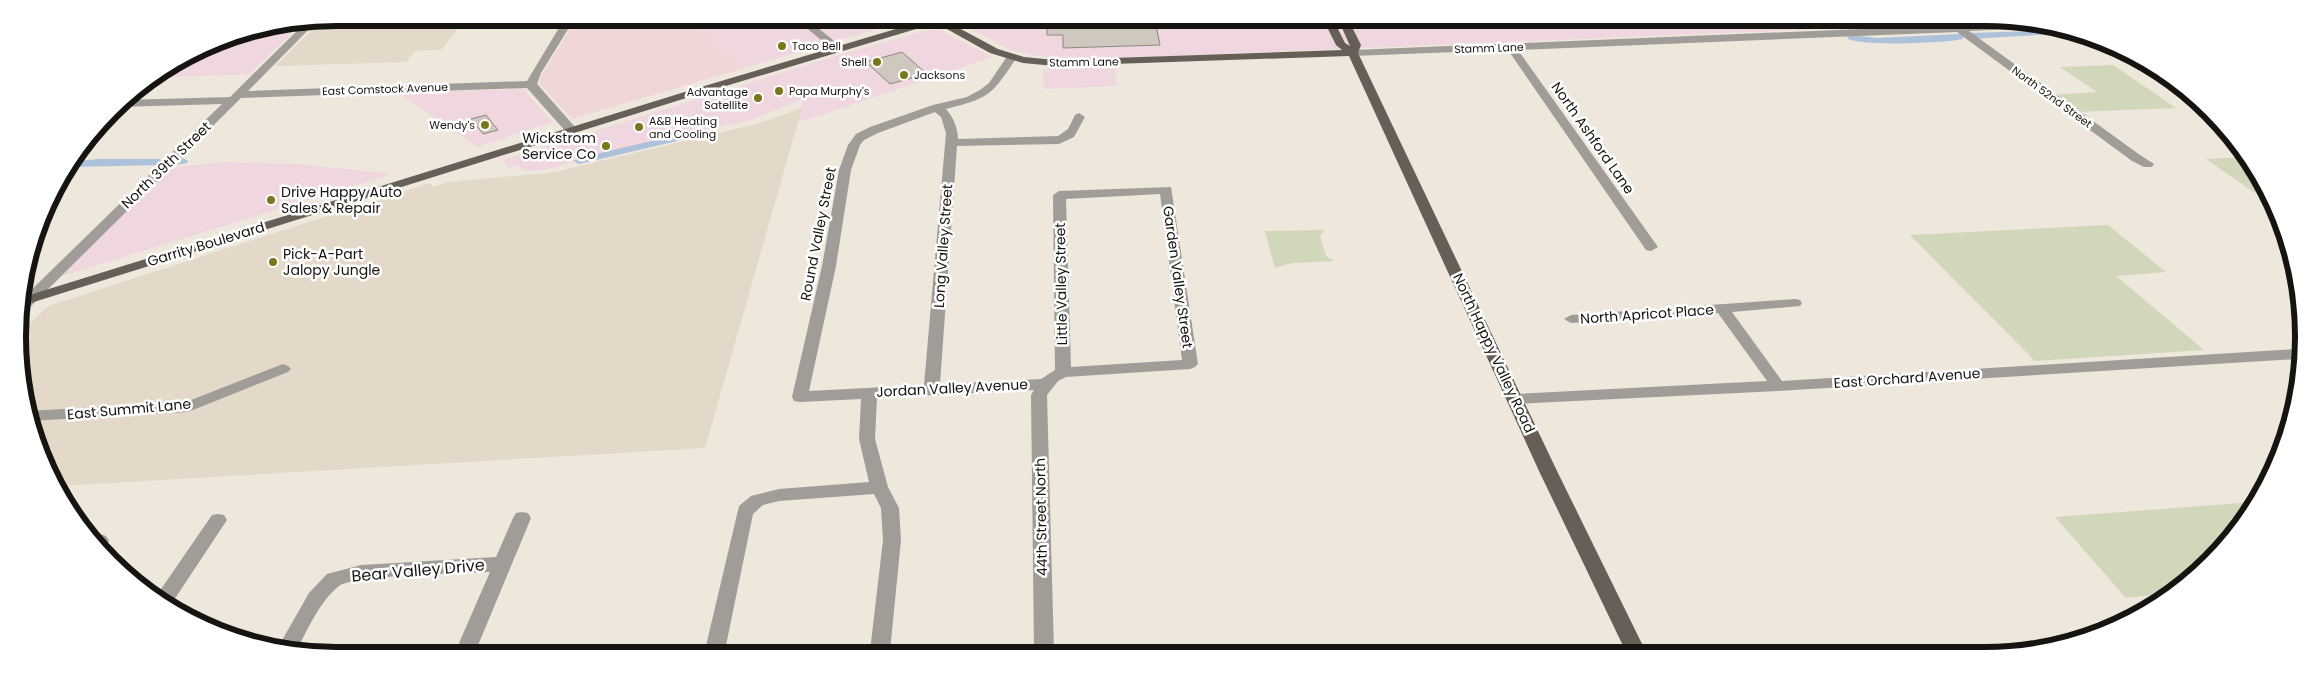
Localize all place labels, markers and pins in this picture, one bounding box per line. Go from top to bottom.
place label: Taco Bell [792,38,841,54]
marker: Taco Bell [776,40,788,52]
place label: Shell [841,54,867,70]
marker: Shell [871,56,883,68]
place label: Jacksons [914,67,965,83]
marker: Jacksons [898,69,910,81]
place label: Papa Murphy's [789,83,870,99]
place label: Advantage Satellite [687,84,748,113]
marker: Papa Murphy's [773,85,785,97]
marker: Advantage Satellite [752,92,764,104]
place label: A&B Heating and Cooling [649,113,717,142]
place label: Wendy's [429,117,475,133]
marker: Wendy's [479,119,491,131]
marker: A&B Heating and Cooling [633,121,645,133]
place label: Wickstrom Service Co [522,128,596,164]
marker: Wickstrom Service Co [600,140,612,152]
place label: Drive Happy Auto Sales & Repair [281,182,402,218]
marker: Drive Happy Auto Sales & Repair [265,194,277,206]
place label: Pick-A-Part Jalopy Jungle [283,244,381,280]
marker: Pick-A-Part Jalopy Jungle [267,256,279,268]

